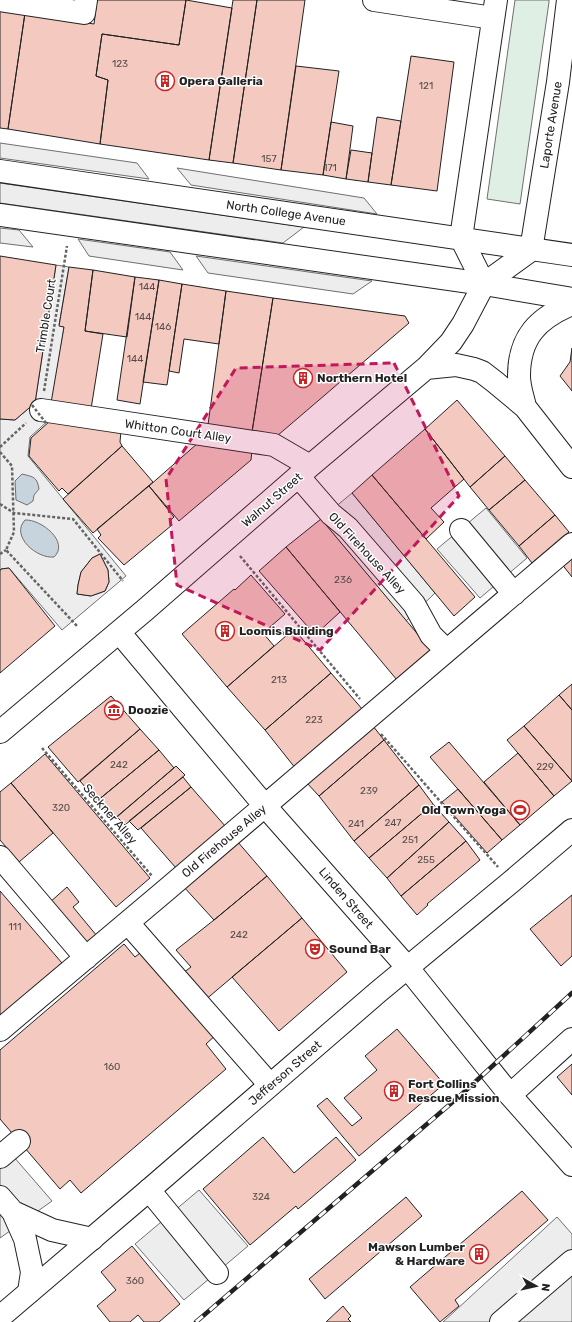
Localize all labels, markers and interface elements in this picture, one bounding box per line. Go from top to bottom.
house number: 123 [112,58,128,70]
building icon: Opera Galleria [154,70,176,92]
place label: Opera Galleria [179,74,263,88]
house number: 121 [419,80,433,92]
street label: Laporte Avenue [537,80,565,170]
house number: 157 [261,153,277,165]
house number: 171 [323,162,337,174]
street label: North College Avenue [225,198,347,228]
street label: Trimble Court [33,277,59,354]
house number: 144 [139,281,155,293]
house number: 144 [135,311,151,323]
house number: 146 [155,321,171,333]
house number: 144 [127,353,143,365]
building icon: Northern Hotel [292,367,314,389]
place label: Northern Hotel [317,371,407,385]
street label: Whitton Court Alley [124,417,232,445]
street label: Walnut Street [239,470,305,530]
street label: Old Firehouse Alley [326,509,409,597]
house number: 236 [334,574,352,586]
building icon: Loomis Building [214,620,236,642]
place label: Loomis Building [239,624,334,638]
house number: 213 [271,674,287,686]
museum icon: Doozie [103,699,125,721]
place label: Doozie [128,703,168,717]
house number: 223 [305,714,323,726]
house number: 242 [110,759,128,771]
house number: 229 [536,761,554,773]
street label: Seckner Alley [80,781,140,847]
house number: 239 [360,785,378,797]
sports icon: Old Town Yoga [509,799,531,821]
street label: Old Firehouse Alley [179,801,269,880]
house number: 320 [52,802,70,814]
place label: Old Town Yoga [421,803,506,817]
house number: 247 [385,817,401,829]
house number: 241 [348,818,364,830]
house number: 251 [402,834,418,846]
house number: 255 [417,854,435,866]
street label: Linden Street [316,865,376,931]
house number: 111 [9,921,21,933]
house number: 242 [230,929,248,941]
theatre icon: Sound Bar [304,938,326,960]
place label: Sound Bar [329,942,391,956]
street label: Jefferson Street [246,1037,324,1108]
house number: 160 [104,1061,120,1073]
place label: Fort Collins Rescue Mission [408,1077,500,1105]
building icon: Fort Collins Rescue Mission [383,1080,405,1102]
house number: 324 [252,1191,270,1203]
place label: Mawson Lumber & Hardware [368,1240,466,1268]
building icon: Mawson Lumber & Hardware [468,1243,490,1265]
north arrow [516,1266,556,1306]
house number: 360 [126,1275,144,1287]
text: N [538,1282,552,1292]

